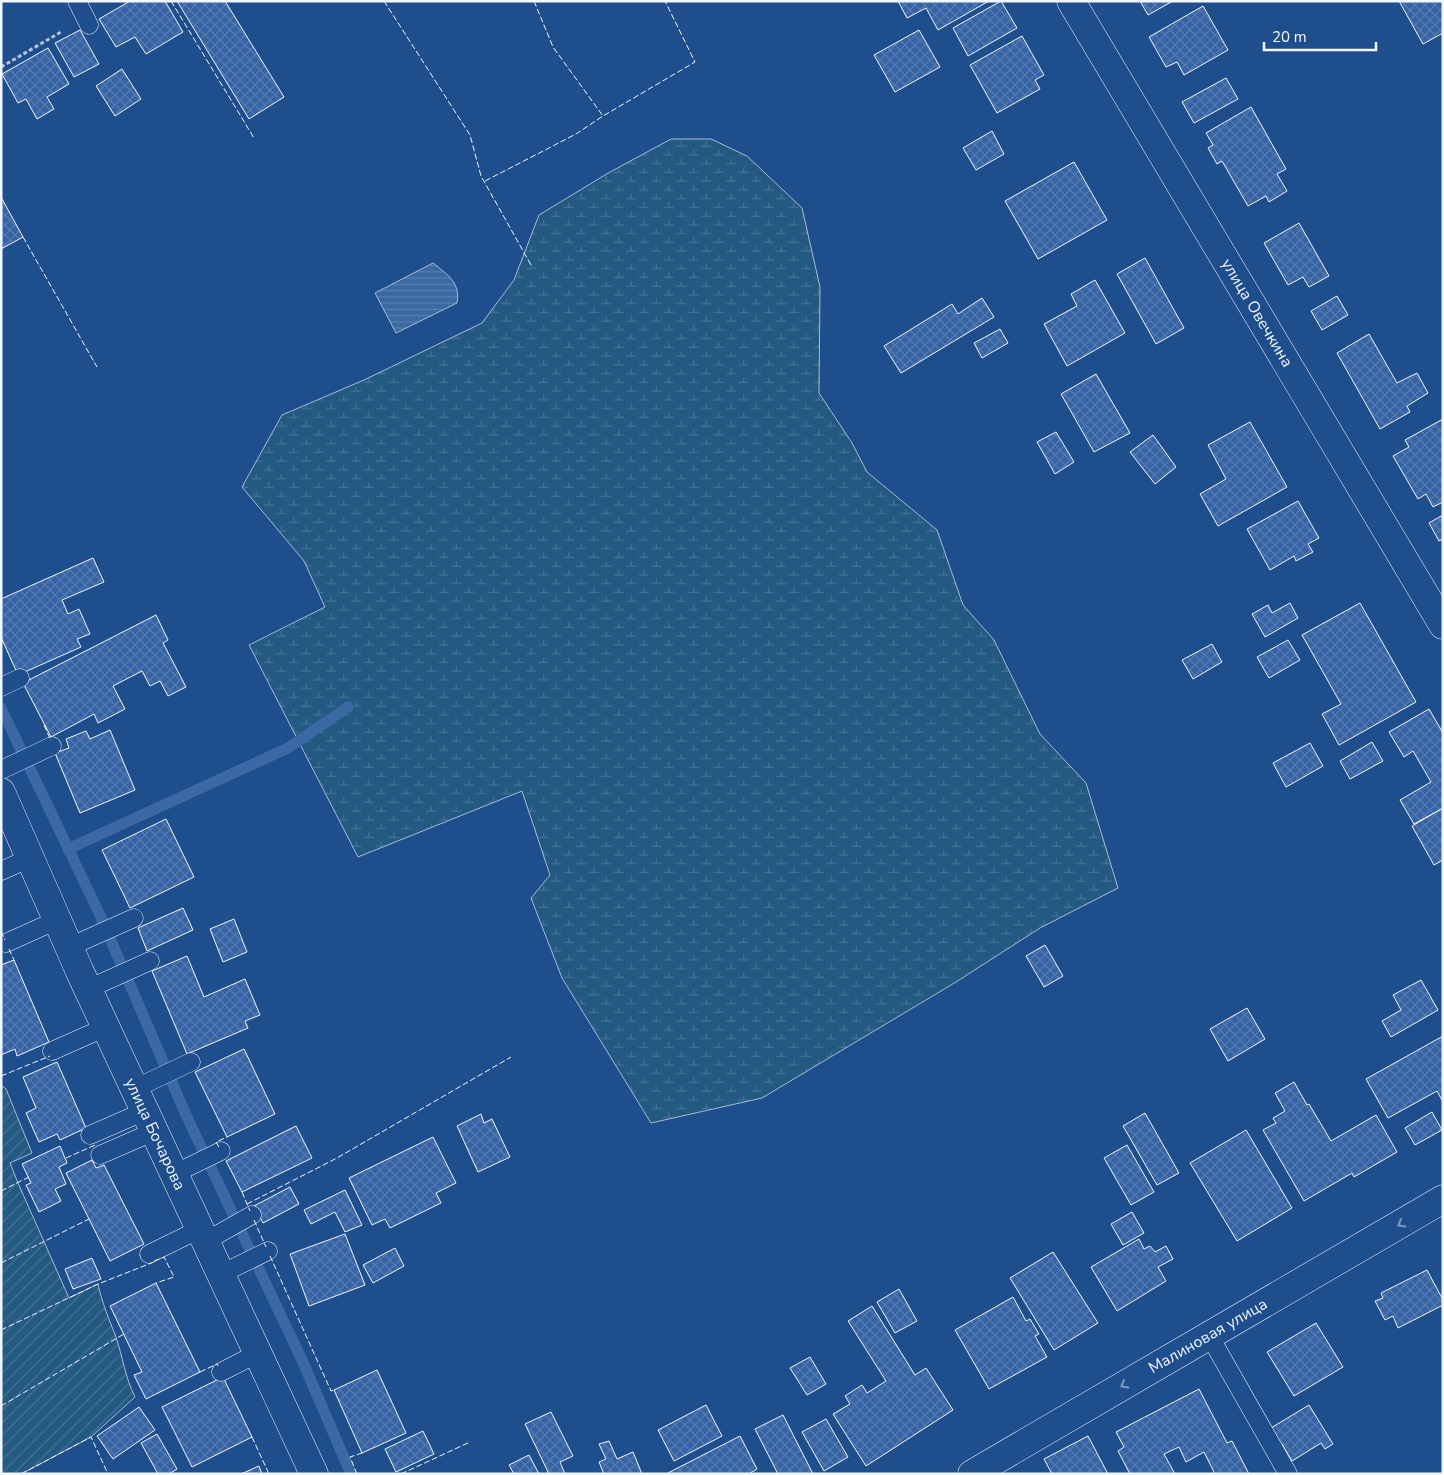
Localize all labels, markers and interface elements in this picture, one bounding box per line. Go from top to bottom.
scale bar [1264,20,1376,52]
text: 20 m [1272,27,1307,47]
street label: улица Овечкина [1216,255,1298,371]
street label: улица Бочарова [119,1074,191,1194]
one-way arrow [1397,1217,1406,1227]
street label: Малиновая улица [1144,1293,1272,1379]
one-way arrow [1121,1379,1130,1389]

